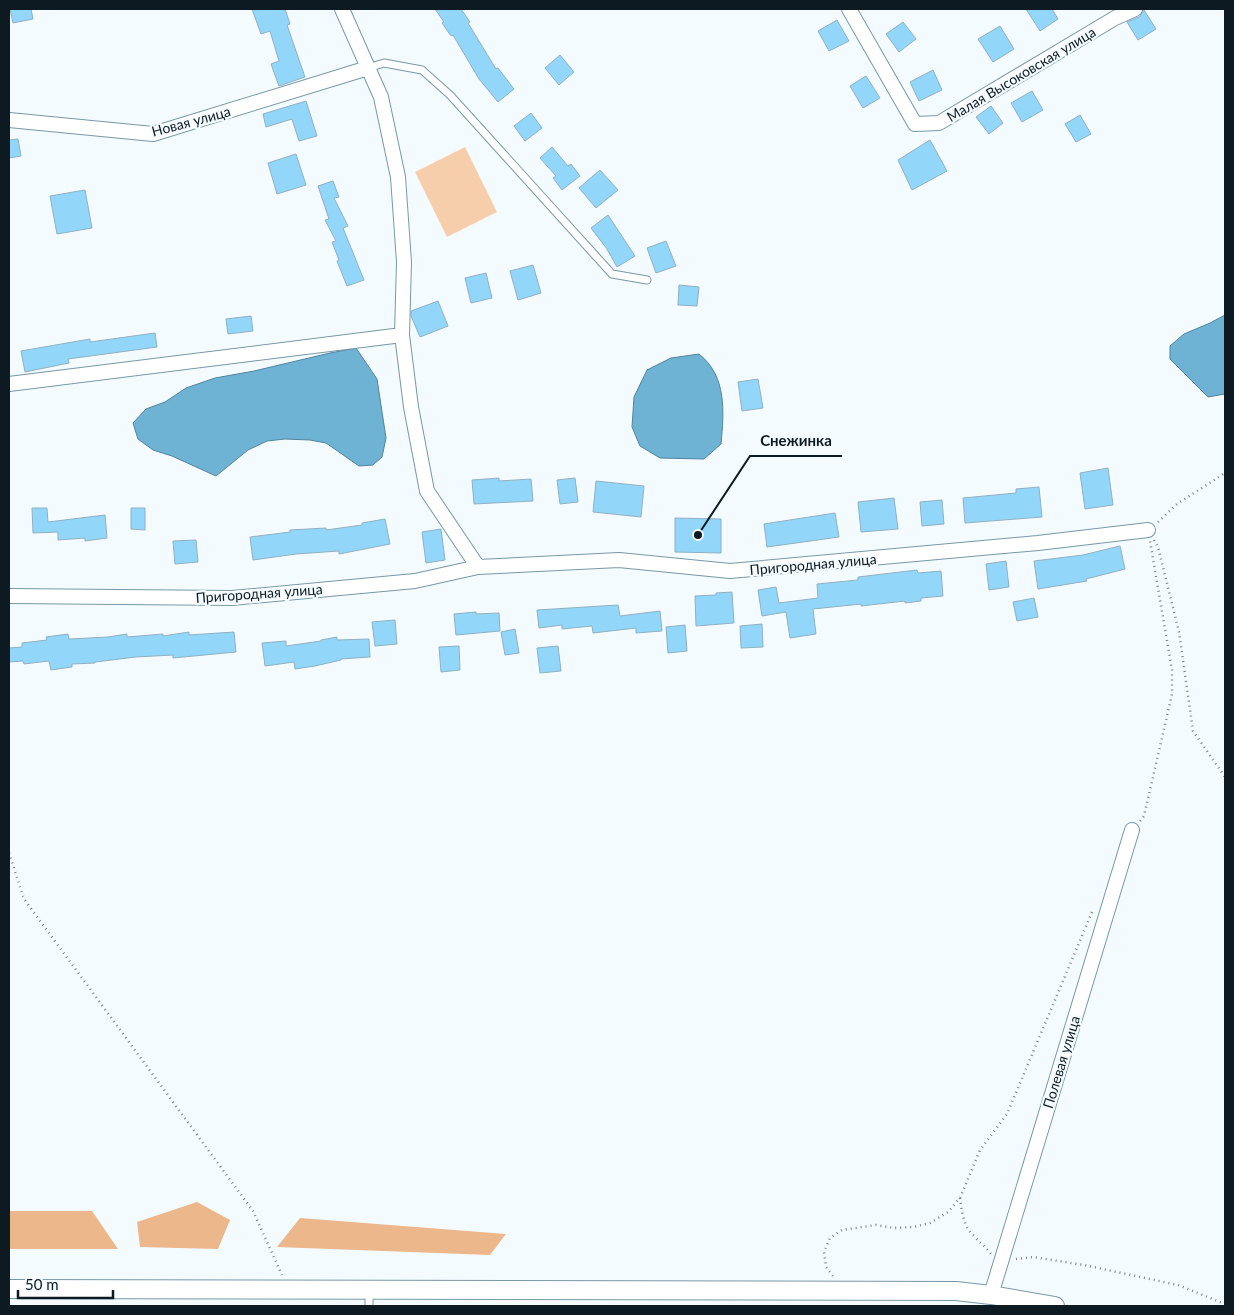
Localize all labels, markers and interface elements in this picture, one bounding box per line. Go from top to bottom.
street label: Малая Высоковская улица [944,23,1098,125]
street label: Новая улица [150,102,232,140]
callout: Снежинка [750,426,842,456]
text: Снежинка [760,431,832,449]
street label: Пригородная улица [749,550,877,578]
street label: Пригородная улица [195,580,323,606]
street label: Полевая улица [1039,1014,1083,1110]
scale bar [18,1268,112,1300]
text: 50 m [25,1275,59,1293]

